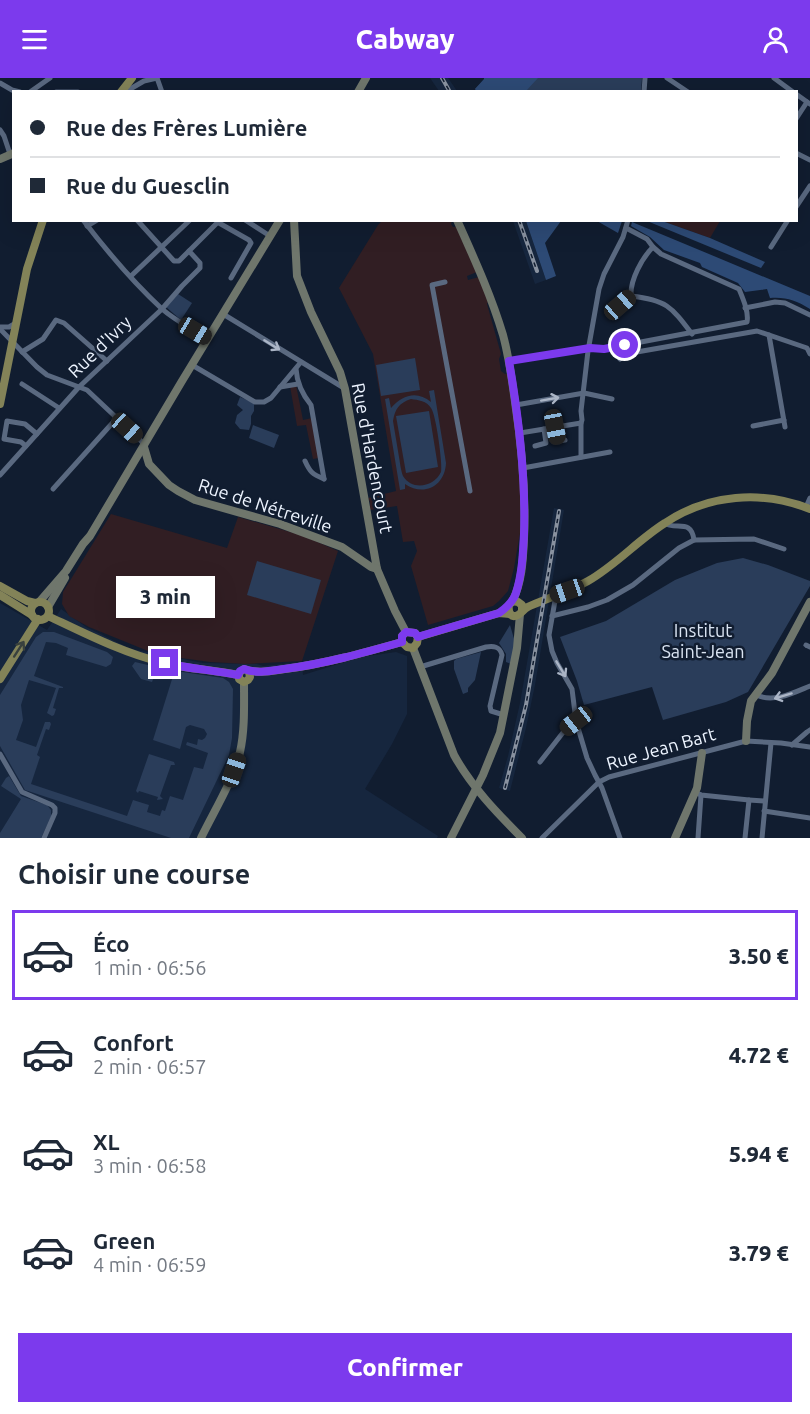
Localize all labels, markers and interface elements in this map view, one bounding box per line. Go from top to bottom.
icon: menu [18,23,51,56]
icon: person [759,23,792,56]
text: Cabway [356,24,454,54]
text: Rue des Frères Lumière [66,115,307,140]
text: Rue du Guesclin [66,173,230,198]
car [601,286,639,324]
street label: Rue d'Ivry [64,311,135,381]
car [175,314,215,348]
route start [611,331,638,358]
one-way arrow [264,338,281,351]
street label: Rue d'Hardencourt [349,381,397,535]
one-way arrow [539,393,559,404]
car [543,408,567,446]
car [108,409,146,447]
street label: Rue de Nétreville [196,474,335,536]
callout: 3 min [116,576,214,618]
car [547,577,587,605]
text: 3 min [140,585,191,608]
park label: Institut Saint-Jean [661,620,745,661]
one-way arrow [13,641,25,658]
route end [151,649,178,676]
one-way arrow [555,660,567,677]
one-way arrow [774,691,793,702]
car [556,703,596,739]
street label: Rue Jean Bart [604,723,718,773]
car [220,750,248,790]
text: Choisir une course [18,859,250,889]
icon: car [21,928,75,982]
text: Éco [93,931,130,956]
text: 3.50 € [729,943,789,968]
text: 1 min · 06:56 [93,956,207,979]
icon: car [21,1027,75,1081]
text: Confort [93,1030,174,1055]
text: 4.72 € [729,1042,789,1067]
text: 2 min · 06:57 [93,1055,207,1078]
icon: car [21,1126,75,1180]
text: XL [93,1129,120,1154]
text: 5.94 € [729,1141,789,1166]
text: 3 min · 06:58 [93,1154,207,1177]
icon: car [21,1225,75,1279]
text: Green [93,1228,155,1253]
text: 3.79 € [729,1240,789,1265]
text: 4 min · 06:59 [93,1253,207,1276]
button: Confirmer [18,1333,792,1402]

